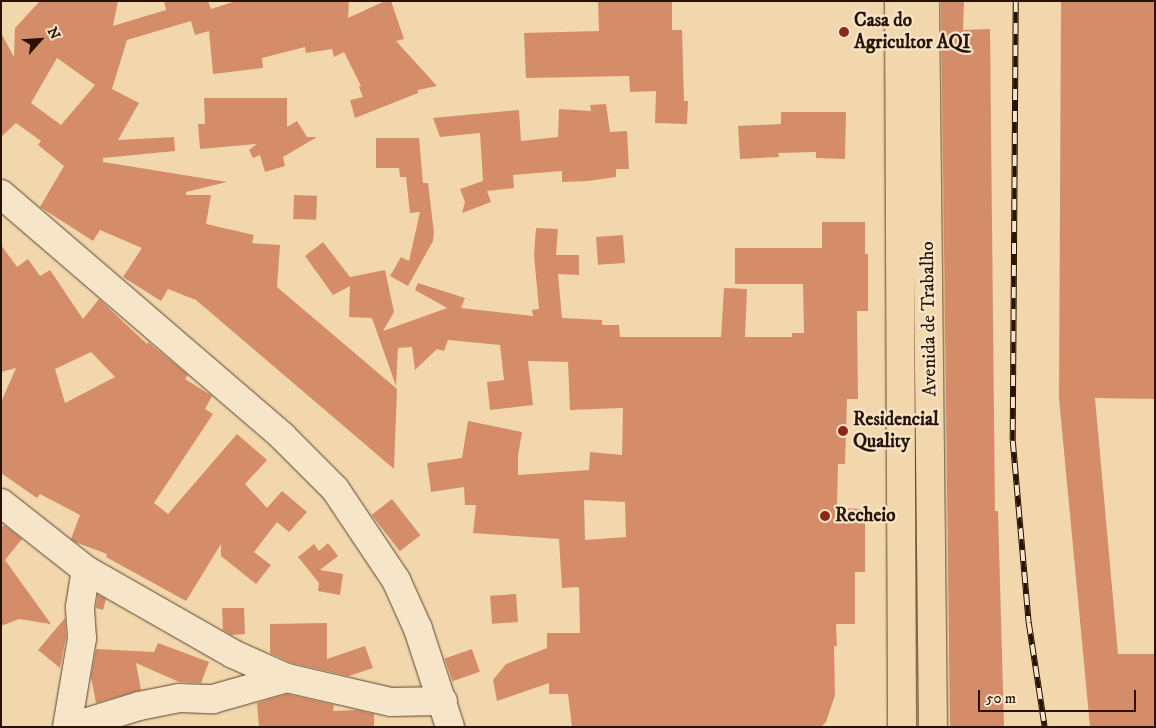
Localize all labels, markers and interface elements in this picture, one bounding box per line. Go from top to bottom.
place label: Casa do Agricultor AQI [854,10,970,54]
north arrow [15,15,65,65]
text: N [43,24,64,43]
marker: Casa do Agricultor AQI [838,26,850,38]
street label: Avenida de Trabalho [916,241,942,397]
place label: Residencial Quality [853,409,939,453]
marker: Residencial Quality [837,425,849,437]
place label: Recheio [835,505,895,527]
marker: Recheio [819,510,831,522]
scale bar [981,680,1138,712]
text: 50 m [986,689,1016,708]

